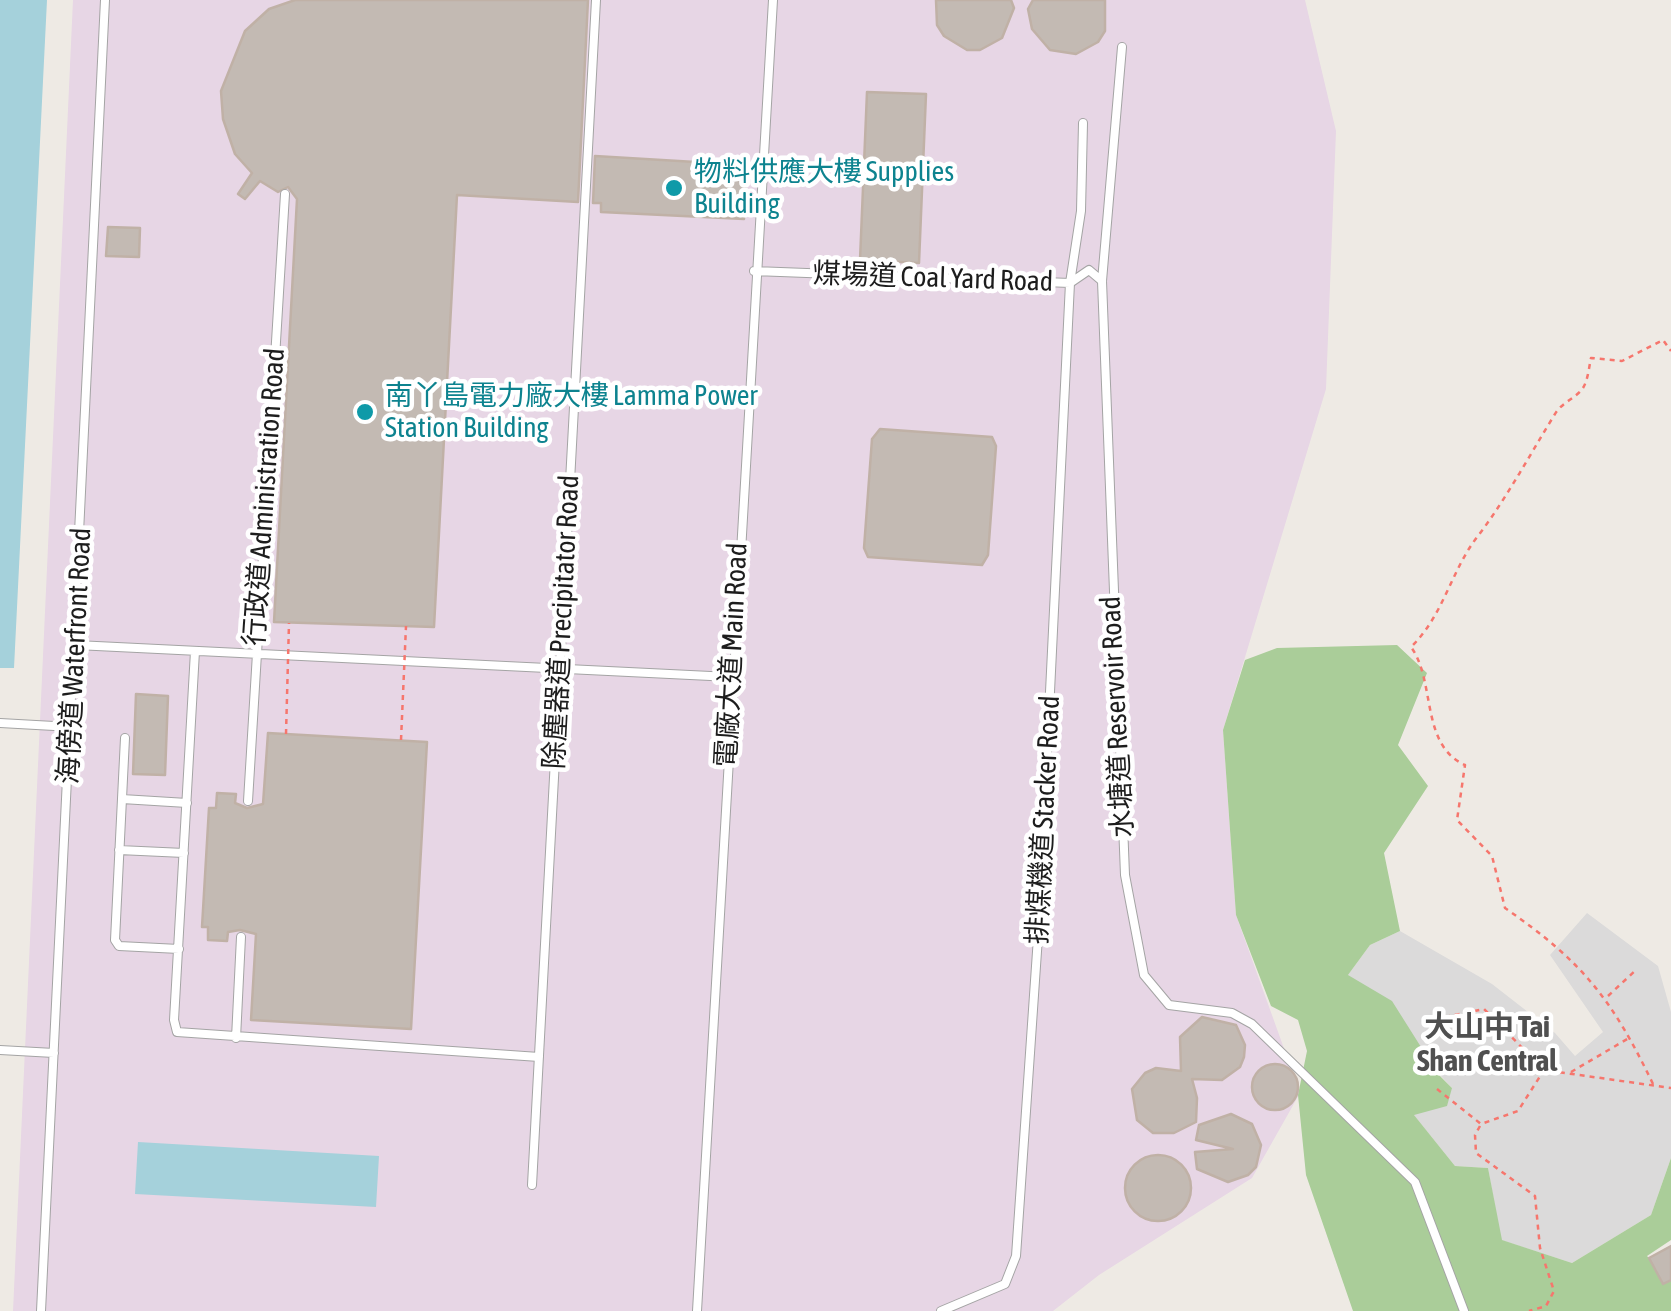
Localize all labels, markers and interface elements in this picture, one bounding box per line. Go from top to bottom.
place label: 物料供應大樓 Supplies Building [694,155,954,221]
marker: 物料供應大樓 Supplies Building [663,177,685,199]
street label: 煤場道 Coal Yard Road [812,257,1054,299]
street label: 行政道 Administration Road [238,347,292,647]
place label: 南丫島電力廠大樓 Lamma Power Station Building [385,379,758,445]
marker: 南丫島電力廠大樓 Lamma Power Station Building [354,401,376,423]
street label: 除塵器道 Precipitator Road [538,474,586,770]
street label: 海傍道 Waterfront Road [52,527,98,785]
street label: 電廠大道 Main Road [709,542,755,768]
street label: 水塘道 Reservoir Road [1094,595,1140,839]
street label: 排煤機道 Stacker Road [1021,695,1067,945]
district label: 大山中 Tai Shan Central [1417,1010,1557,1080]

